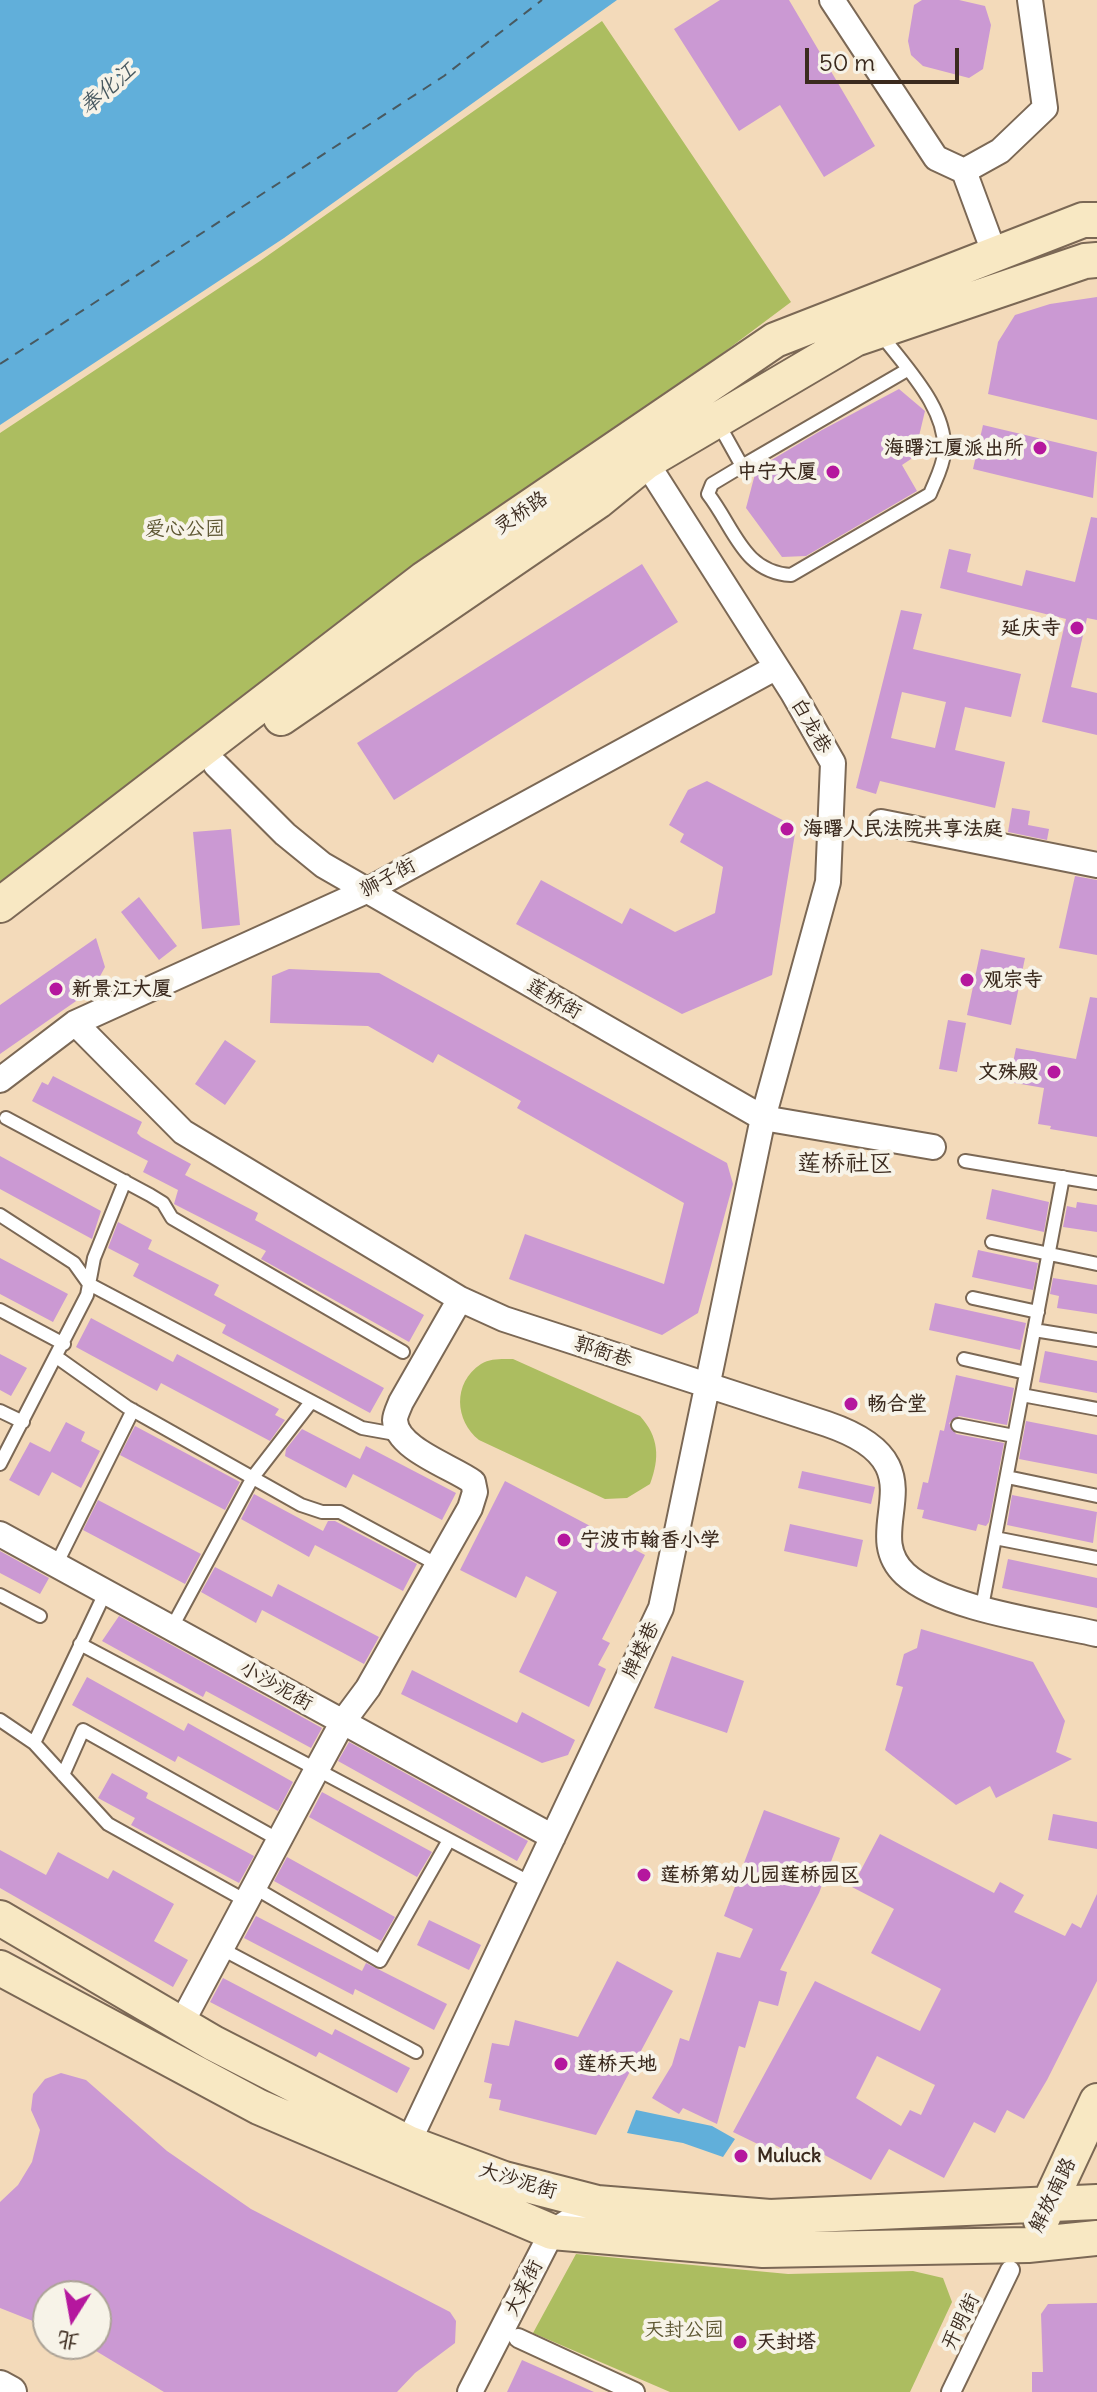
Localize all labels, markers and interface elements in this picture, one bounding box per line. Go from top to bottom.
scale bar [809,32,963,82]
text: 50 m [819,47,875,77]
water label: 奉化江 [74,57,142,121]
place label: 海曙江厦派出所 [884,436,1024,460]
marker: 海曙江厦派出所 [1031,439,1049,457]
place label: 中宁大厦 [737,460,817,484]
marker: 中宁大厦 [824,463,842,481]
street label: 灵桥路 [489,486,553,540]
park label: 爱心公园 [145,517,225,541]
place label: 延庆寺 [1001,616,1061,640]
marker: 延庆寺 [1068,619,1086,637]
street label: 白龙巷 [786,694,836,758]
place label: 海曙人民法院共享法庭 [803,817,1003,841]
marker: 海曙人民法院共享法庭 [778,820,796,838]
street label: 狮子街 [356,853,420,903]
place label: 观宗寺 [983,968,1043,992]
marker: 观宗寺 [958,971,976,989]
street label: 莲桥街 [522,974,586,1024]
place label: 新景江大厦 [72,977,172,1001]
marker: 新景江大厦 [47,980,65,998]
place label: 文殊殿 [978,1060,1038,1084]
marker: 文殊殿 [1045,1063,1063,1081]
district label: 莲桥社区 [797,1150,893,1178]
street label: 郭衙巷 [571,1331,635,1373]
place label: 畅合堂 [867,1392,927,1416]
marker: 畅合堂 [842,1395,860,1413]
place label: 宁波市翰香小学 [580,1528,720,1552]
marker: 宁波市翰香小学 [555,1531,573,1549]
street label: 牌楼巷 [617,1618,665,1682]
street label: 小沙泥街 [235,1656,317,1716]
place label: 莲桥第幼儿园莲桥园区 [660,1863,860,1887]
marker: 莲桥第幼儿园莲桥园区 [635,1866,653,1884]
place label: 莲桥天地 [577,2052,657,2076]
marker: 莲桥天地 [552,2055,570,2073]
place label: Muluck [757,2144,821,2168]
marker: Muluck [732,2147,750,2165]
street label: 解放南路 [1025,2154,1081,2236]
street label: 大沙泥街 [476,2158,560,2204]
street label: 大来街 [500,2256,548,2320]
north arrow [32,2280,112,2360]
street label: 开明街 [937,2290,985,2354]
park label: 天封公园 [644,2318,724,2342]
text: 北 [54,2326,81,2357]
place label: 天封塔 [756,2330,816,2354]
marker: 天封塔 [731,2333,749,2351]

